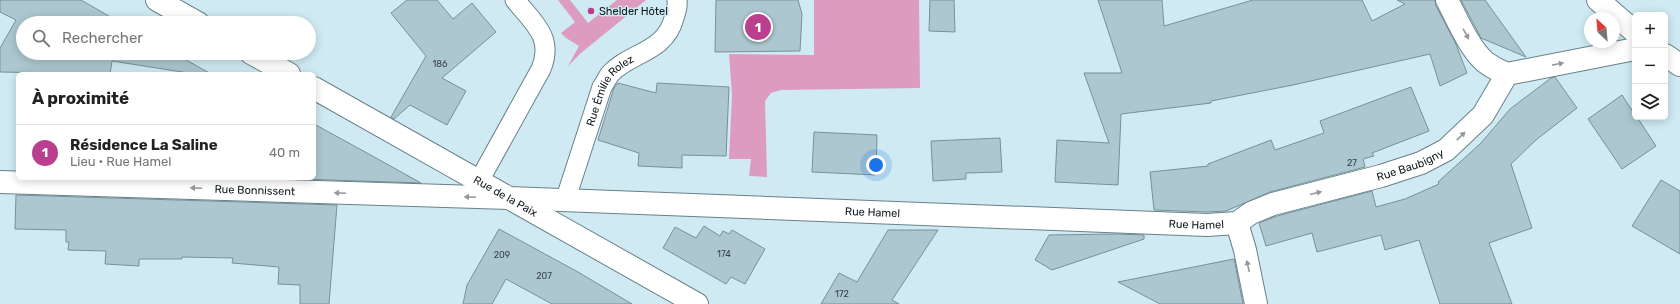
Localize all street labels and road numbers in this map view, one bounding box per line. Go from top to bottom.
street label: Rue Émilie Rolez [584,52,636,128]
street label: Rue Baubigny [1375,146,1446,184]
street label: Rue de la Paix [471,173,540,220]
street label: Rue Bonnissent [214,183,296,198]
street label: Rue Hamel [845,205,900,220]
street label: Rue Hamel [1168,218,1224,232]

